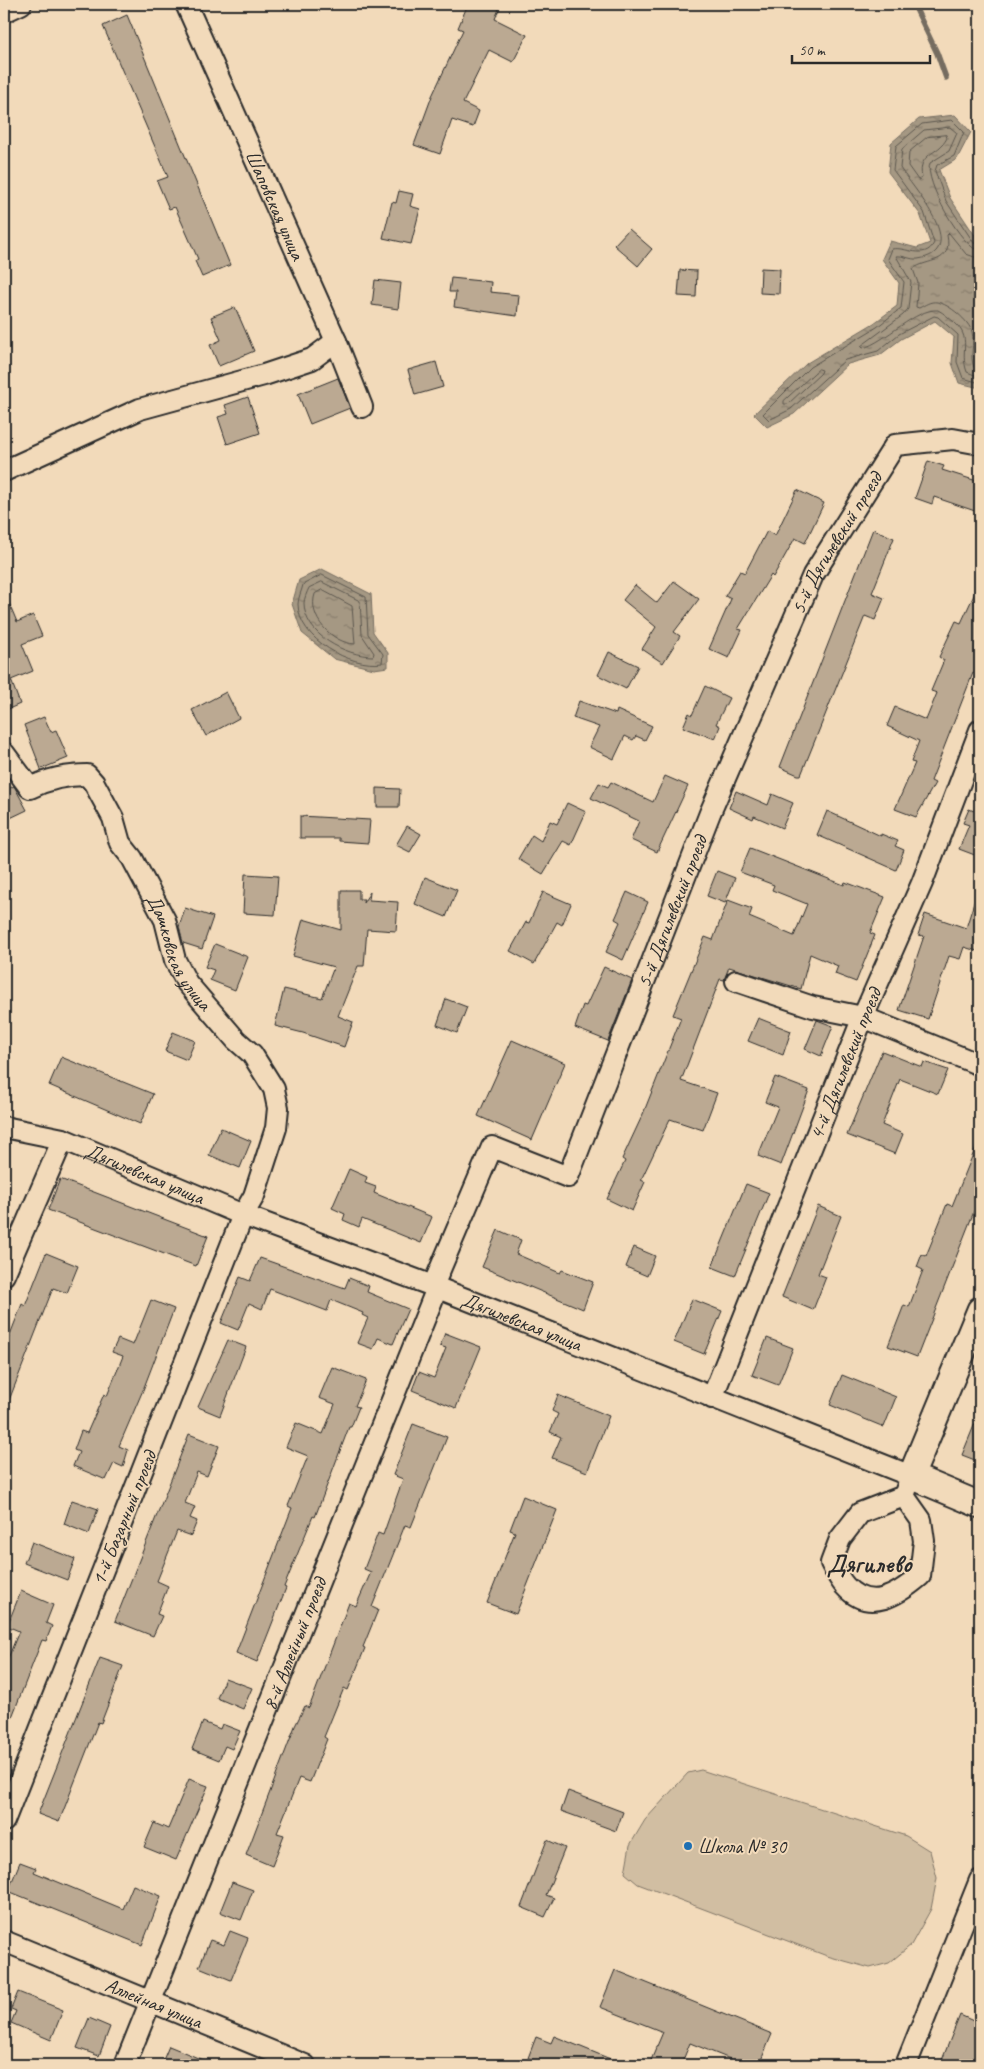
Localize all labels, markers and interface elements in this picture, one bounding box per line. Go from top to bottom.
scale bar [792,32,929,64]
text: 50 m [799,41,826,60]
street label: Шаповская улица [240,146,311,265]
street label: 5-й Дягилевский проезд [785,466,888,618]
street label: 5-й Дягилевский проезд [631,830,713,991]
street label: Дашковская улица [141,889,218,1017]
street label: 4-й Дягилевский проезд [803,982,888,1143]
street label: Дягилевская улица [82,1137,210,1210]
street label: Дягилевская улица [458,1286,587,1357]
street label: 1-й Базарный проезд [86,1446,164,1589]
district label: Дягилево [827,1548,913,1580]
street label: 8-й Аллейный проезд [256,1572,333,1713]
place label: Школа № 30 [698,1834,788,1859]
marker: Школа № 30 [682,1840,694,1852]
street label: Аллейная улица [102,1972,208,2034]

